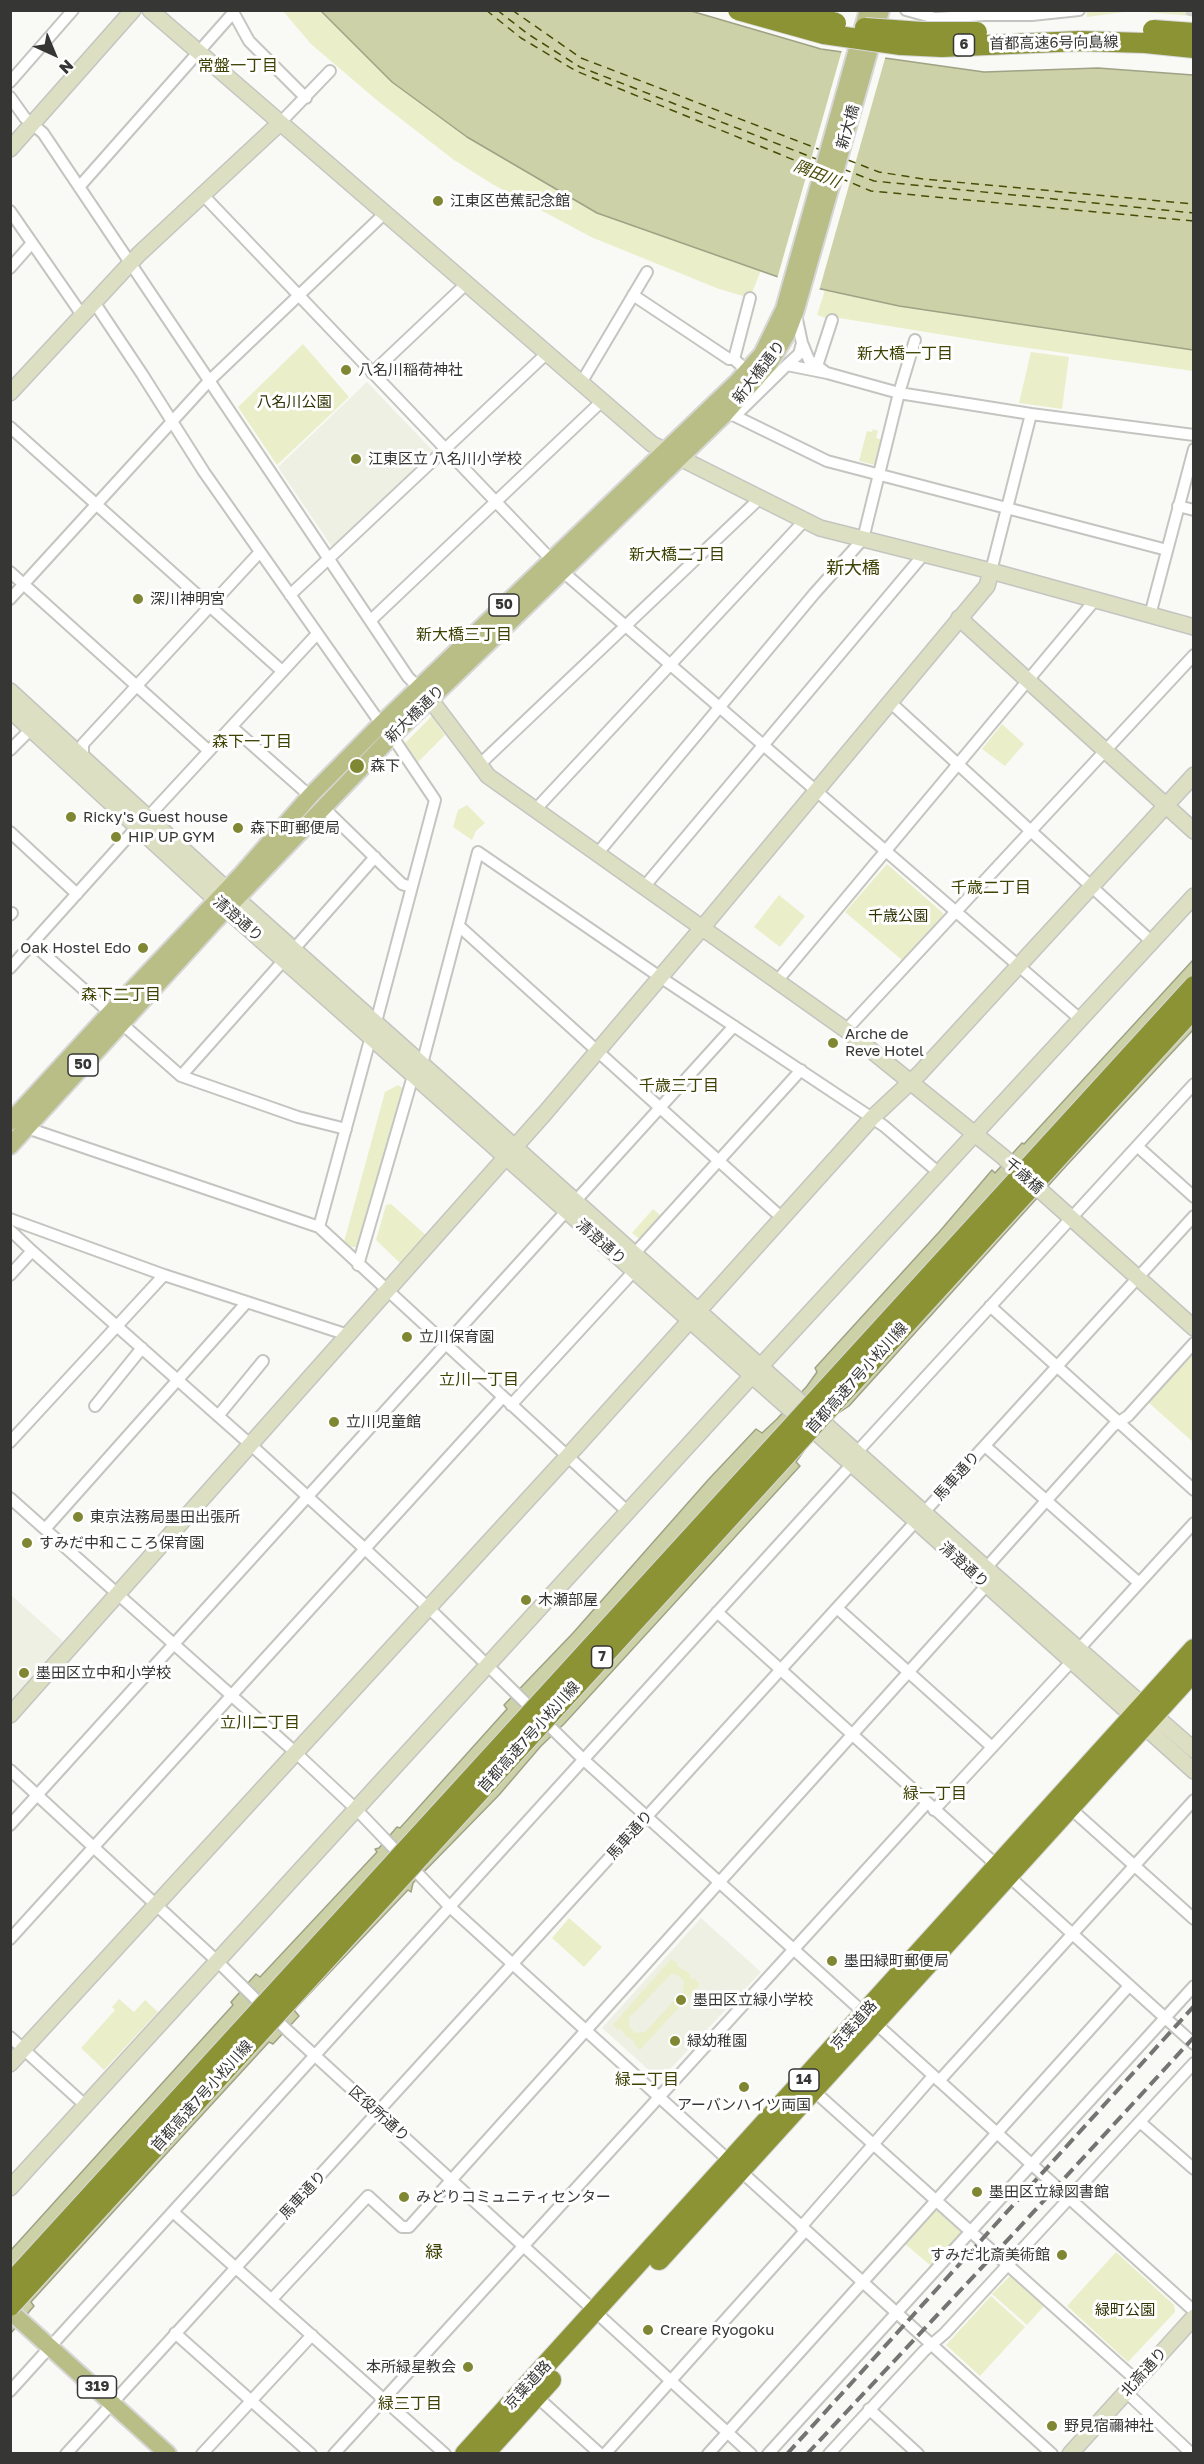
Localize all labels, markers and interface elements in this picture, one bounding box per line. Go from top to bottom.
north arrow [24,24,84,84]
street label: 首都高速6号向島線 [989,33,1119,53]
road number: 6 [954,34,974,56]
text: N [55,56,78,78]
district label: 常盤一丁目 [198,56,278,76]
street label: 新大橋 [833,103,863,151]
water label: 隅田川 [791,156,843,192]
place label: 江東区芭蕉記念館 [450,192,570,210]
marker: 江東区芭蕉記念館 [431,194,445,208]
street label: 新大橋通り [729,337,789,407]
district label: 新大橋一丁目 [857,344,953,364]
place label: 八名川稲荷神社 [358,361,463,379]
marker: 八名川稲荷神社 [339,363,353,377]
park label: 八名川公園 [257,393,331,411]
place label: 江東区立 八名川小学校 [368,450,522,468]
marker: 江東区立 八名川小学校 [349,452,363,466]
district label: 新大橋二丁目 [629,545,725,565]
district label: 新大橋 [826,557,880,579]
place label: 深川神明宮 [150,590,225,608]
marker: 深川神明宮 [131,592,145,606]
road number: 50 [489,594,519,616]
district label: 新大橋三丁目 [416,625,512,645]
street label: 新大橋通り [382,681,448,747]
district label: 森下一丁目 [212,732,292,752]
marker: 森下 [348,757,366,775]
place label: 森下 [370,757,400,775]
place label: Ricky's Guest house [83,808,228,826]
marker: Ricky's Guest house [64,810,78,824]
place label: 森下町郵便局 [250,819,340,837]
marker: 森下町郵便局 [231,821,245,835]
place label: HIP UP GYM [128,828,215,846]
marker: HIP UP GYM [109,830,123,844]
district label: 千歳二丁目 [951,878,1031,898]
street label: 清澄通り [209,893,267,945]
park label: 千歳公園 [868,907,928,925]
place label: Oak Hostel Edo [20,939,131,957]
marker: Oak Hostel Edo [136,941,150,955]
district label: 森下二丁目 [81,985,161,1005]
place label: Arche de Reve Hotel [845,1025,924,1060]
marker: Arche de Reve Hotel [826,1036,840,1050]
road number: 50 [68,1054,98,1076]
district label: 千歳三丁目 [639,1076,719,1096]
street label: 千歳橋 [1001,1154,1047,1198]
street label: 清澄通り [572,1216,630,1268]
street label: 首都高速7号小松川線 [802,1319,912,1437]
place label: 立川保育園 [419,1328,494,1346]
marker: 立川保育園 [400,1330,414,1344]
district label: 立川一丁目 [439,1370,519,1390]
place label: 立川児童館 [346,1413,421,1431]
marker: 立川児童館 [327,1415,341,1429]
street label: 馬車通り [930,1448,984,1504]
place label: 東京法務局墨田出張所 [90,1508,240,1526]
marker: 東京法務局墨田出張所 [71,1510,85,1524]
place label: すみだ中和こころ保育園 [39,1534,204,1552]
marker: すみだ中和こころ保育園 [20,1536,34,1550]
street label: 清澄通り [936,1538,992,1592]
place label: 木瀬部屋 [538,1591,598,1609]
marker: 木瀬部屋 [519,1593,533,1607]
road number: 7 [592,1646,612,1668]
place label: 墨田区立中和小学校 [36,1664,171,1682]
marker: 墨田区立中和小学校 [17,1666,31,1680]
street label: 首都高速7号小松川線 [474,1678,584,1796]
district label: 立川二丁目 [220,1713,300,1733]
district label: 緑一丁目 [903,1784,967,1804]
street label: 馬車通り [603,1807,657,1863]
place label: 墨田緑町郵便局 [844,1952,949,1970]
marker: 墨田緑町郵便局 [825,1954,839,1968]
place label: 墨田区立緑小学校 [693,1991,813,2009]
marker: 墨田区立緑小学校 [674,1993,688,2007]
street label: 京葉道路 [827,1997,881,2053]
place label: 緑幼稚園 [687,2032,747,2050]
marker: 緑幼稚園 [668,2034,682,2048]
street label: 首都高速7号小松川線 [147,2037,257,2155]
road number: 14 [789,2069,819,2091]
district label: 緑二丁目 [615,2070,679,2090]
marker: アーバンハイツ両国 [737,2080,751,2094]
street label: 区役所通り [345,2082,413,2146]
place label: アーバンハイツ両国 [677,2096,811,2114]
street label: 馬車通り [276,2167,330,2223]
place label: 墨田区立緑図書館 [989,2183,1109,2201]
marker: 墨田区立緑図書館 [970,2185,984,2199]
place label: みどりコミュニティセンター [416,2188,611,2206]
marker: みどりコミュニティセンター [397,2190,411,2204]
district label: 緑 [425,2241,443,2263]
place label: すみだ北斎美術館 [930,2246,1050,2264]
marker: すみだ北斎美術館 [1055,2248,1069,2262]
park label: 緑町公園 [1095,2301,1155,2319]
place label: Creare Ryogoku [660,2321,774,2339]
marker: Creare Ryogoku [641,2323,655,2337]
street label: 北斎通り [1117,2344,1171,2400]
street label: 京葉道路 [501,2357,555,2413]
place label: 本所緑星教会 [366,2358,456,2376]
marker: 本所緑星教会 [461,2360,475,2374]
road number: 319 [78,2376,116,2398]
district label: 緑三丁目 [378,2394,442,2414]
place label: 野見宿禰神社 [1064,2417,1154,2435]
marker: 野見宿禰神社 [1045,2419,1059,2433]

